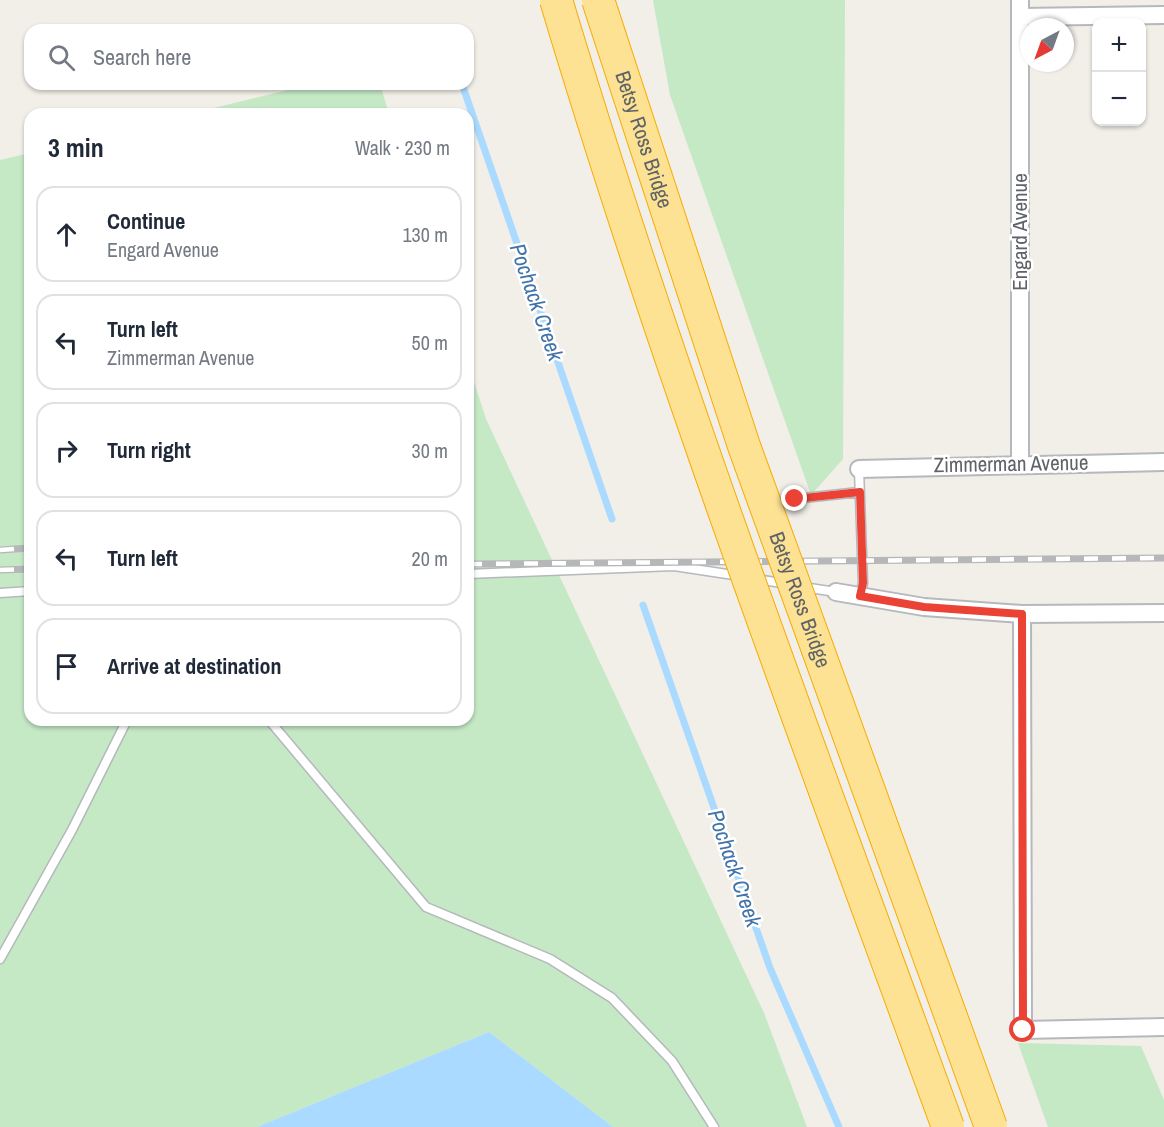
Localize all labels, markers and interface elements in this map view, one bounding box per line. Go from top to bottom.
north arrow [1020,18,1074,72]
map controls [1092,18,1146,126]
button: + [1092,18,1146,72]
search box [24,24,474,90]
icon: search [45,41,78,74]
text: Search here [93,42,191,72]
street label: Betsy Ross Bridge [608,67,680,212]
button: − [1092,72,1146,126]
text: 3 min [48,130,104,165]
text: Walk · 230 m [355,134,450,161]
street label: Engard Avenue [1005,173,1034,291]
text: Continue [107,206,185,236]
icon: ahead [50,218,83,251]
text: 130 m [402,221,448,248]
text: Engard Avenue [107,236,219,263]
water label: Pochack Creek [503,239,571,366]
text: Turn left [107,314,178,344]
icon: left [50,326,83,359]
text: 50 m [412,329,448,356]
text: Zimmerman Avenue [107,344,254,371]
icon: right [50,434,83,467]
text: Turn right [107,435,191,465]
text: 30 m [412,437,448,464]
street label: Zimmerman Avenue [933,448,1089,479]
route end [781,485,807,511]
street label: Betsy Ross Bridge [762,528,838,672]
icon: left [50,542,83,575]
text: Turn left [107,543,178,573]
text: 20 m [412,545,448,572]
icon: arrive [50,650,83,683]
text: Arrive at destination [107,651,281,681]
water label: Pochack Creek [701,805,769,932]
route start [1009,1016,1035,1042]

